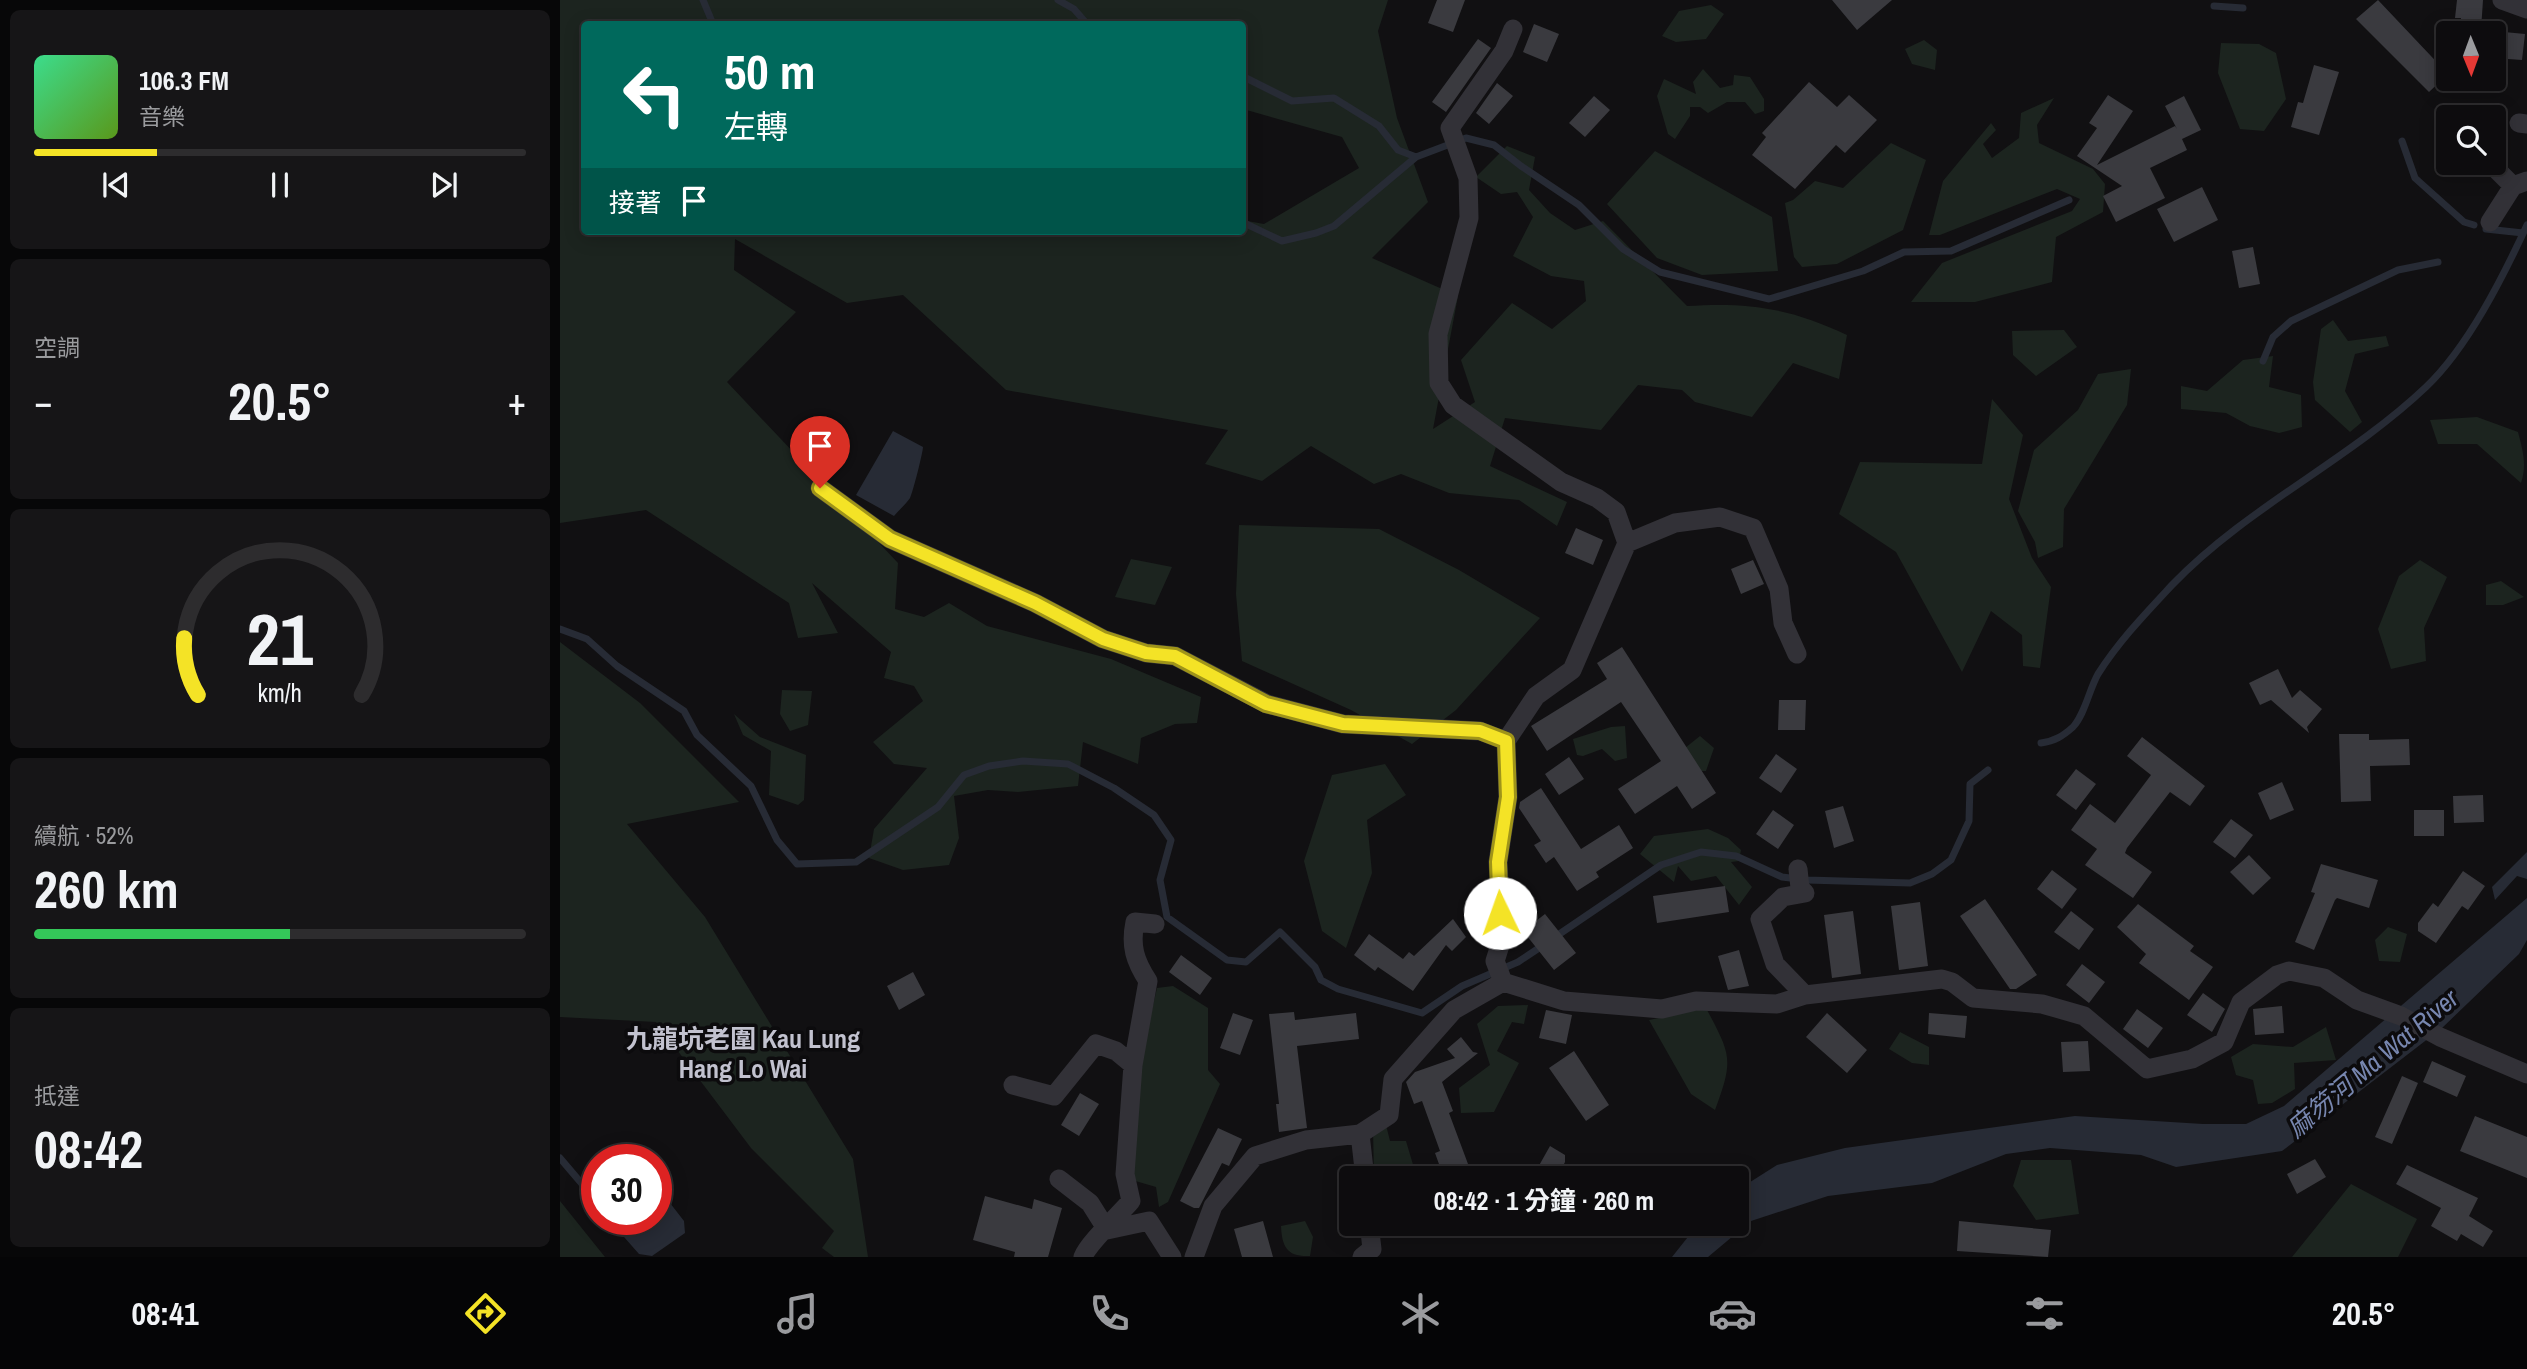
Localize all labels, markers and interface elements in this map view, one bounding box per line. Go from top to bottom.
north arrow [2436,21,2506,91]
map controls [2436,21,2506,175]
text: 50 m [724,38,816,104]
icon: left [609,49,700,140]
text: 106.3 FM [139,63,229,98]
text: 音樂 [139,101,185,132]
text: 左轉 [724,105,788,148]
button: search [2436,105,2506,175]
icon: previous [97,166,135,204]
icon: pause [261,166,299,204]
icon: next [425,166,463,204]
icon: arrive [675,182,713,220]
text: 接著 [609,185,661,220]
text: 空調 [34,332,80,363]
text: 20.5° [228,366,332,436]
text: − [34,376,52,427]
text: + [508,376,526,427]
pin [790,416,850,488]
icon: arrive [801,427,839,465]
text: 21 [247,590,314,688]
text: km/h [258,675,302,709]
text: 續航 · 52% [34,820,133,851]
text: 260 km [34,854,179,924]
position arrow [1463,876,1537,950]
water label: 麻笏河 Ma Wat River [2279,980,2466,1145]
district label: 九龍坑老圍 Kau Lung Hang Lo Wai [626,1021,860,1086]
text: 抵達 [34,1080,80,1111]
text: 08:42 [34,1114,143,1184]
speed limit sign: 30 [581,1144,672,1235]
text: 08:42 · 1 分鐘 · 260 m [1434,1183,1654,1218]
icon: directions [461,1289,510,1338]
icon: music [773,1289,822,1338]
icon: phone [1085,1289,1134,1338]
icon: climate [1396,1289,1445,1338]
icon: car [1708,1289,1757,1338]
icon: filters [2020,1289,2069,1338]
text: 08:41 [131,1292,198,1335]
text: 20.5° [2332,1292,2396,1335]

